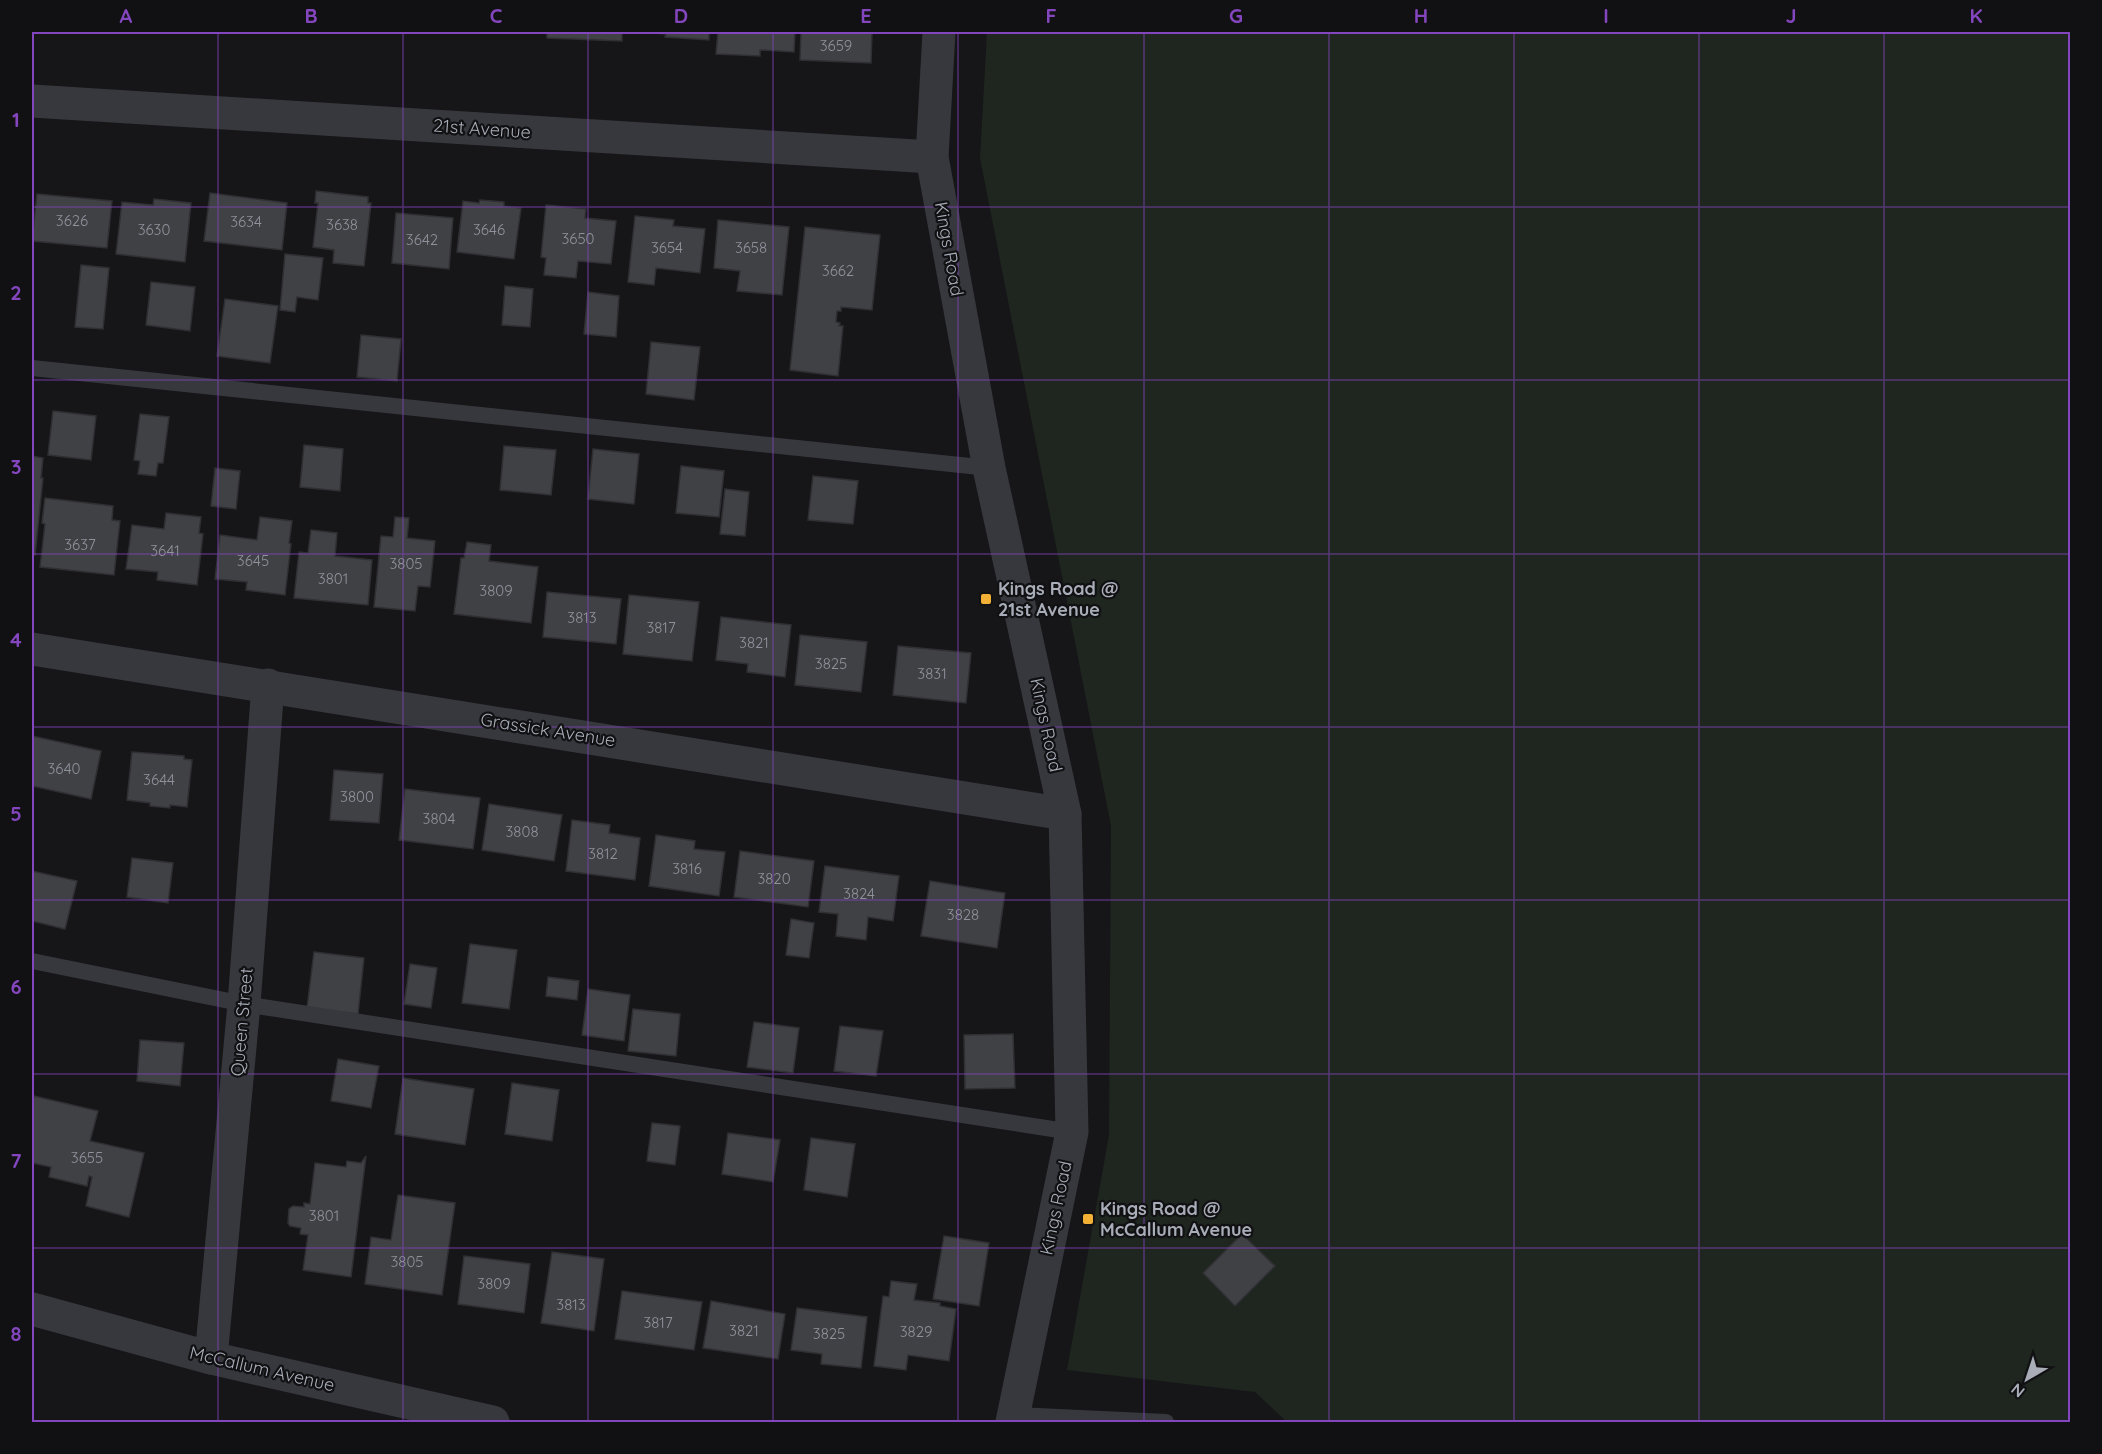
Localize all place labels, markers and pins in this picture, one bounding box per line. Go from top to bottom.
place label: Kings Road @ 21st Avenue [998,577,1118,621]
marker: Kings Road @ 21st Avenue [979,592,993,606]
place label: Kings Road @ McCallum Avenue [1100,1197,1252,1241]
marker: Kings Road @ McCallum Avenue [1081,1212,1095,1226]

